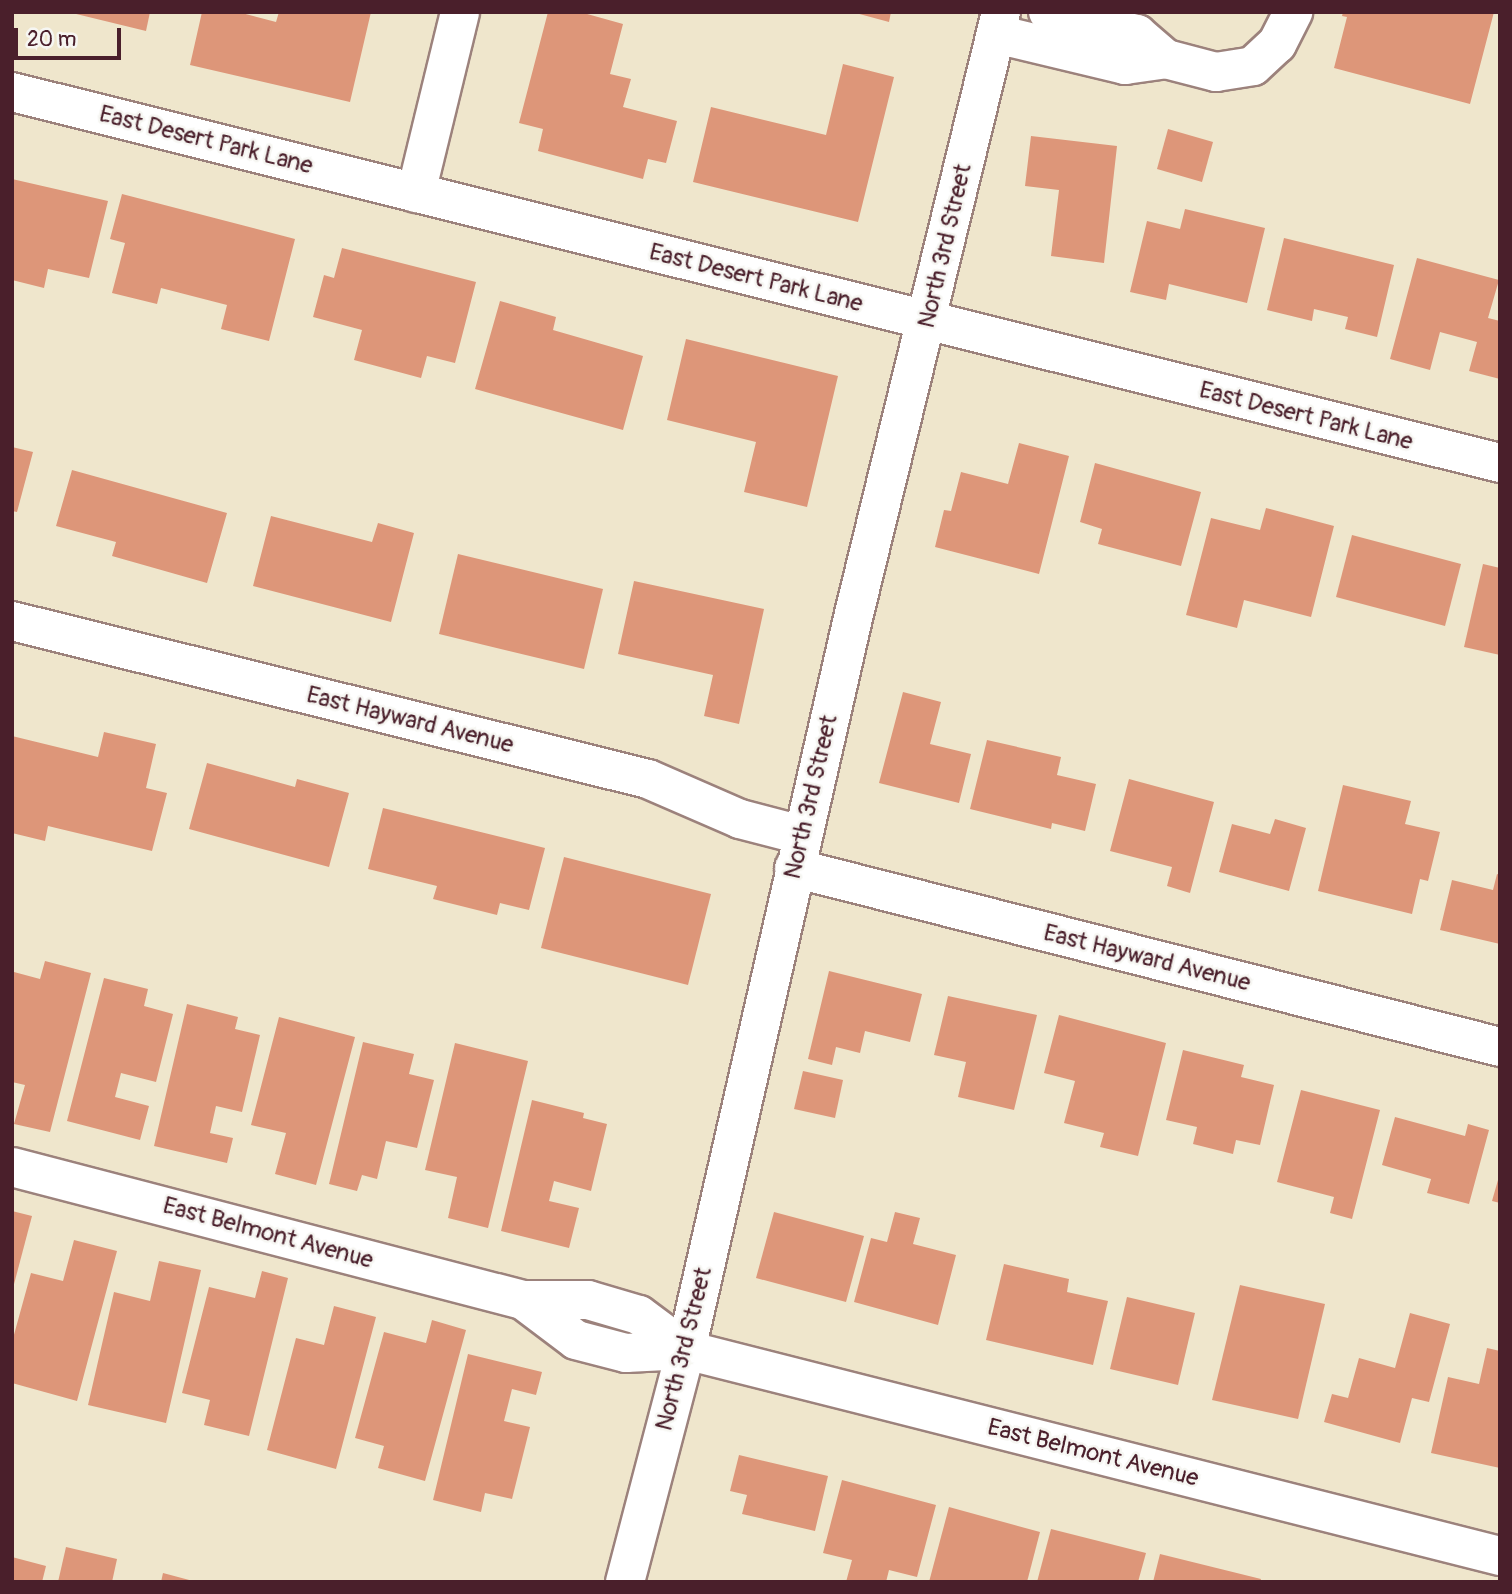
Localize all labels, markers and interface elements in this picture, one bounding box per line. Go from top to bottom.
scale bar [18,14,124,58]
text: 20 m [27,26,76,53]
street label: East Desert Park Lane [96,100,316,180]
street label: North 3rd Street [912,161,978,331]
street label: East Desert Park Lane [646,238,866,318]
street label: East Desert Park Lane [1196,376,1416,456]
street label: East Hayward Avenue [304,680,516,760]
street label: North 3rd Street [778,712,844,882]
street label: East Hayward Avenue [1041,918,1253,998]
street label: East Belmont Avenue [160,1191,376,1275]
street label: North 3rd Street [650,1264,718,1434]
street label: East Belmont Avenue [985,1413,1201,1493]

